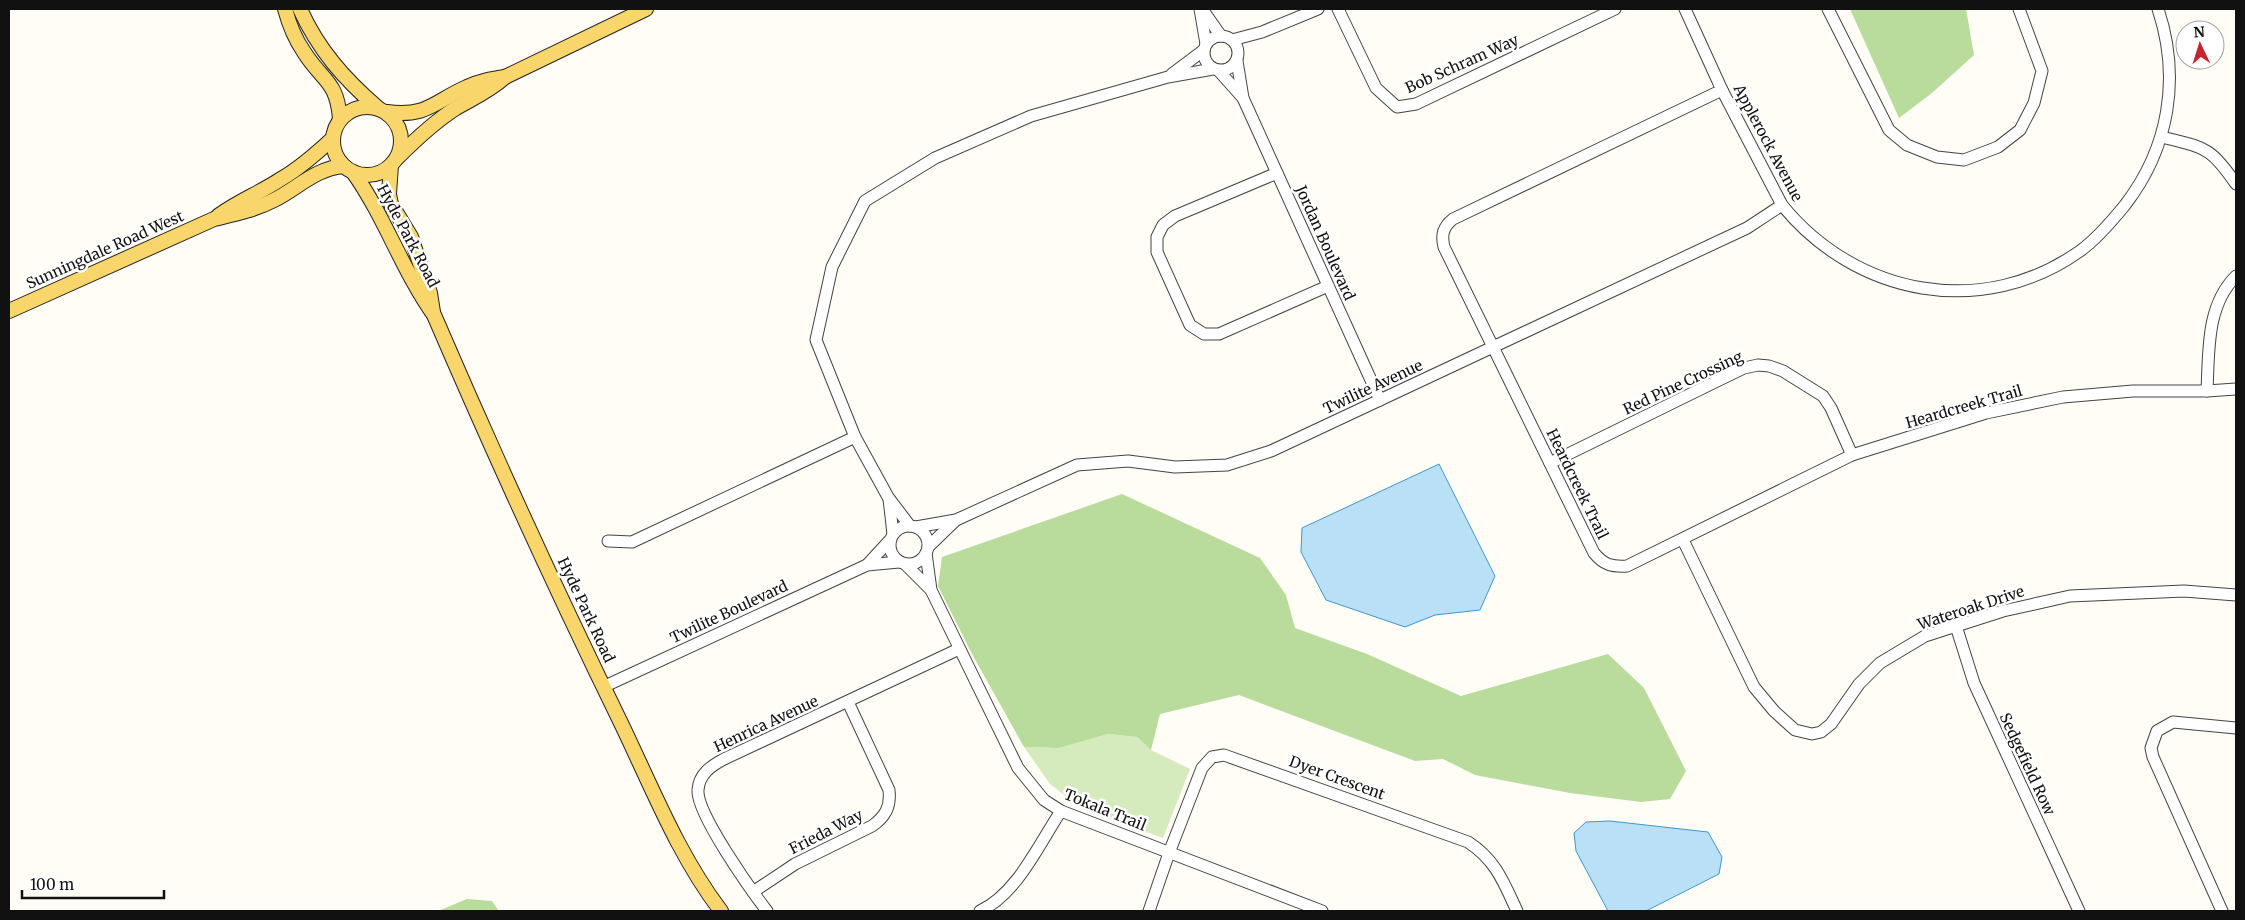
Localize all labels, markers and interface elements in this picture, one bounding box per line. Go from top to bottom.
north arrow [2175,20,2225,70]
text: N [2193,23,2205,41]
street label: Bob Schram Way [1402,30,1522,97]
street label: Applerock Avenue [1729,80,1807,205]
street label: Hyde Park Road [373,181,444,291]
street label: Jordan Boulevard [1291,182,1359,303]
street label: Sunningdale Road West [23,206,187,293]
street label: Red Pine Crossing [1620,347,1746,419]
street label: Twilite Avenue [1320,355,1426,418]
street label: Heardcreek Trail [1903,381,2025,432]
street label: Heardcreek Trail [1542,425,1613,542]
street label: Hyde Park Road [554,554,619,665]
street label: Twilite Boulevard [667,576,791,647]
street label: Wateroak Drive [1914,581,2027,634]
street label: Henrica Avenue [711,691,821,756]
street label: Sedgefield Row [1996,710,2060,818]
street label: Dyer Crescent [1287,751,1388,804]
street label: Tokala Trail [1061,784,1149,835]
street label: Frieda Way [786,805,866,858]
scale bar [22,868,165,900]
text: 100 m [30,875,74,894]

